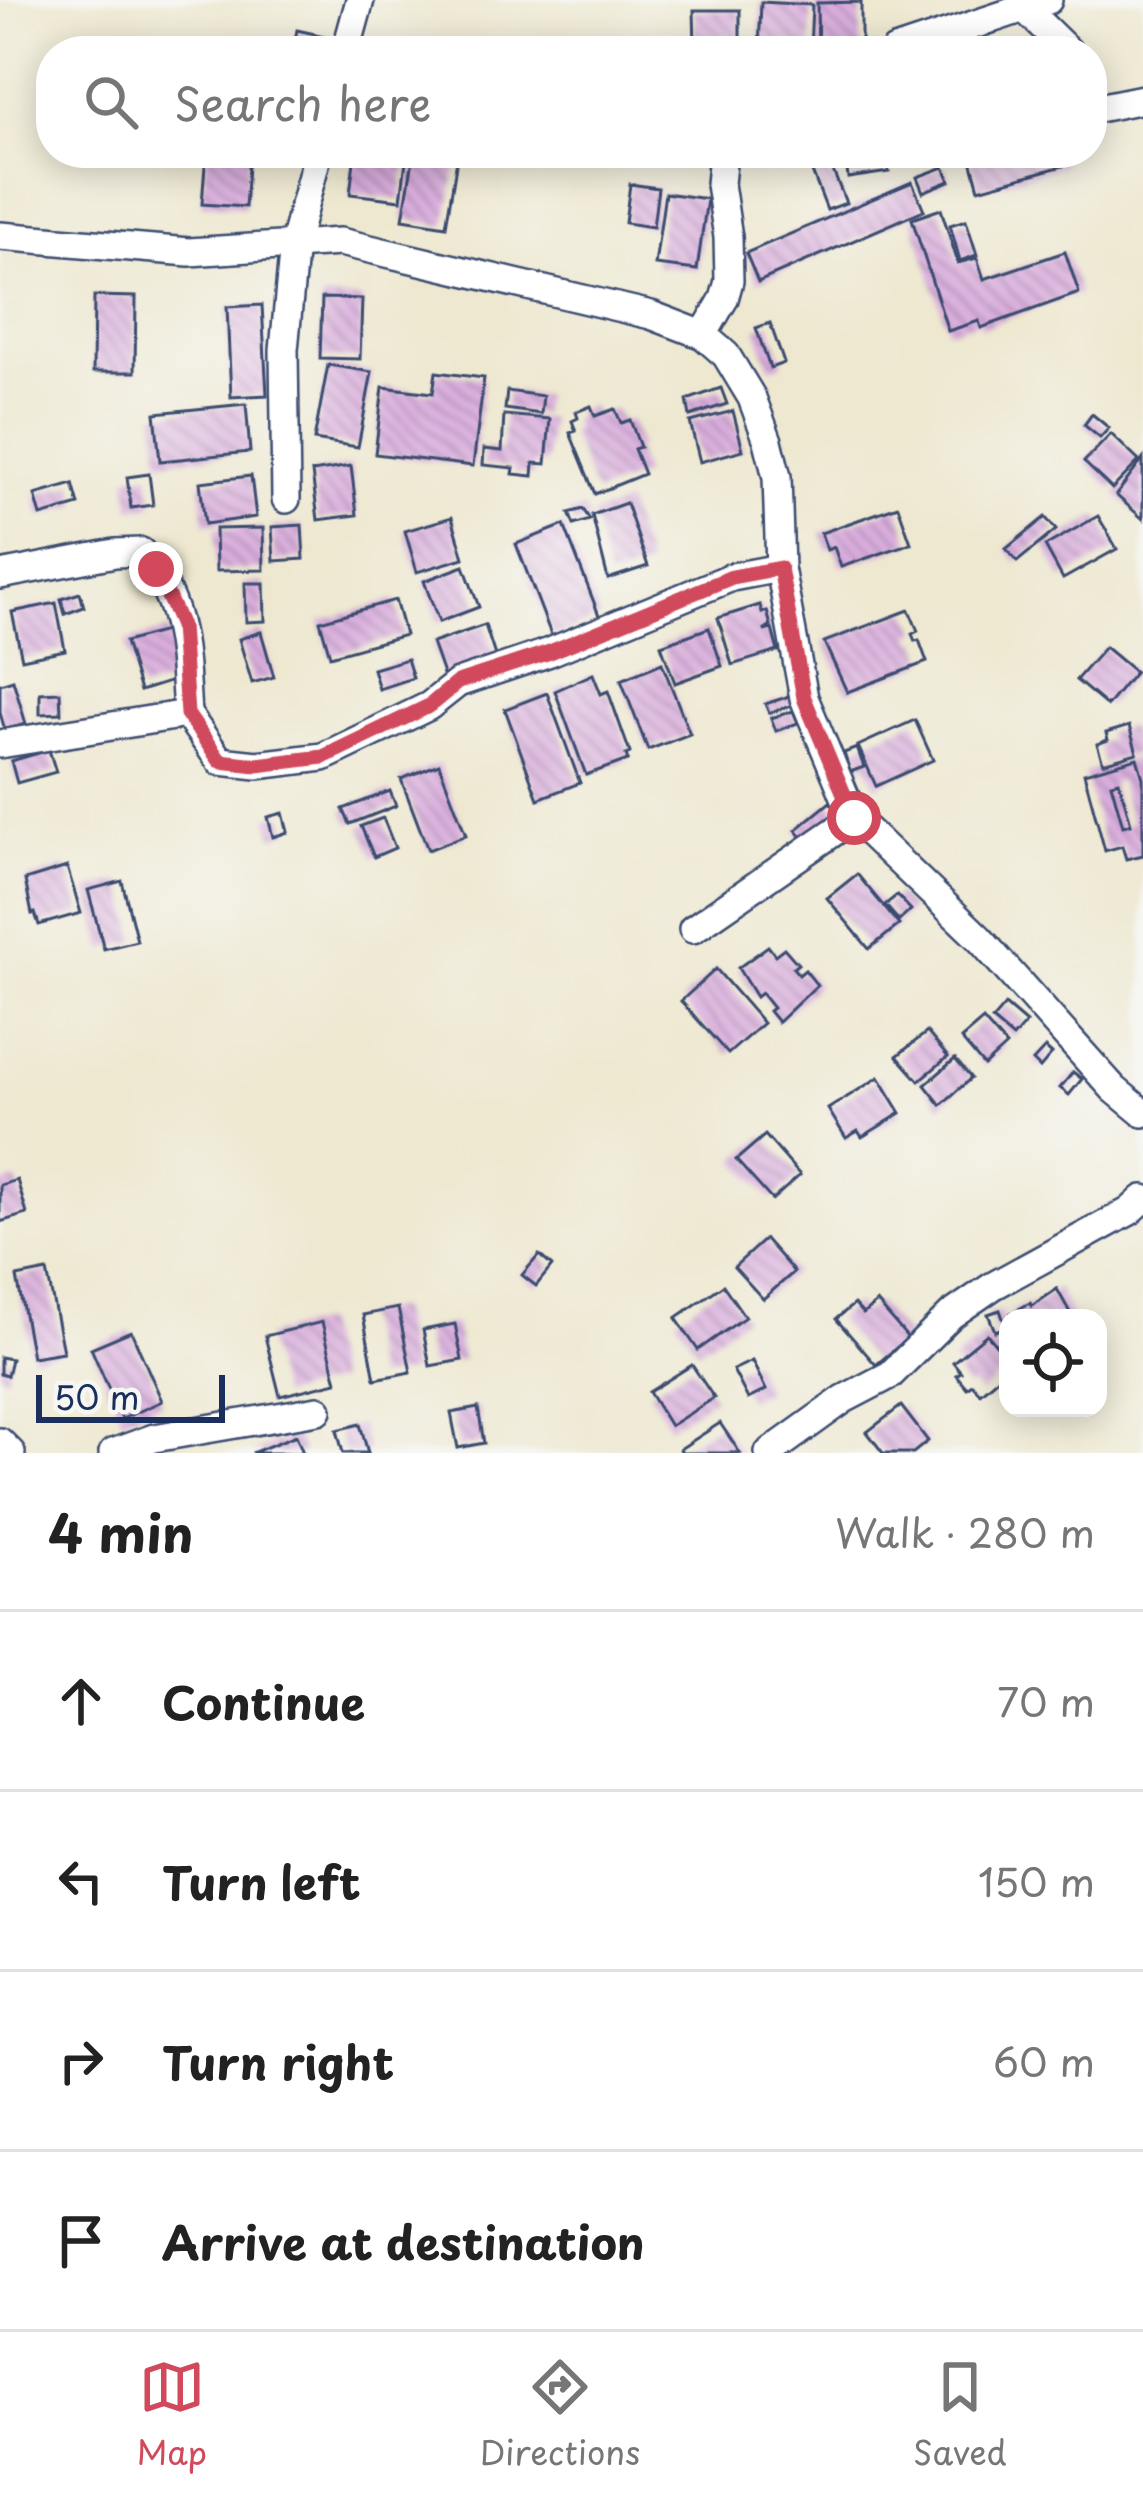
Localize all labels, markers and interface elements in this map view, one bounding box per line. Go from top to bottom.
search box [36,36,1107,168]
text: Search here [174,68,431,136]
icon: search [78,69,144,135]
route end [129,542,183,596]
route start [827,791,881,845]
map controls [999,1309,1107,1417]
button: locate [999,1309,1107,1417]
scale bar [36,1369,225,1422]
text: 50 m [54,1371,140,1421]
text: 4 min [48,1493,193,1570]
text: Walk · 280 m [835,1502,1095,1561]
text: Continue [162,1667,365,1735]
icon: ahead [48,1668,114,1734]
text: 70 m [997,1671,1095,1730]
text: Turn left [162,1847,361,1915]
icon: left [48,1848,114,1914]
text: 150 m [978,1851,1095,1910]
text: Turn right [162,2027,394,2095]
icon: right [48,2028,114,2094]
text: 60 m [993,2031,1095,2090]
text: Arrive at destination [162,2207,645,2275]
icon: arrive [48,2208,114,2274]
tab: Map [136,2354,207,2476]
tab: Directions [480,2354,640,2476]
tab: Saved [913,2354,1007,2476]

